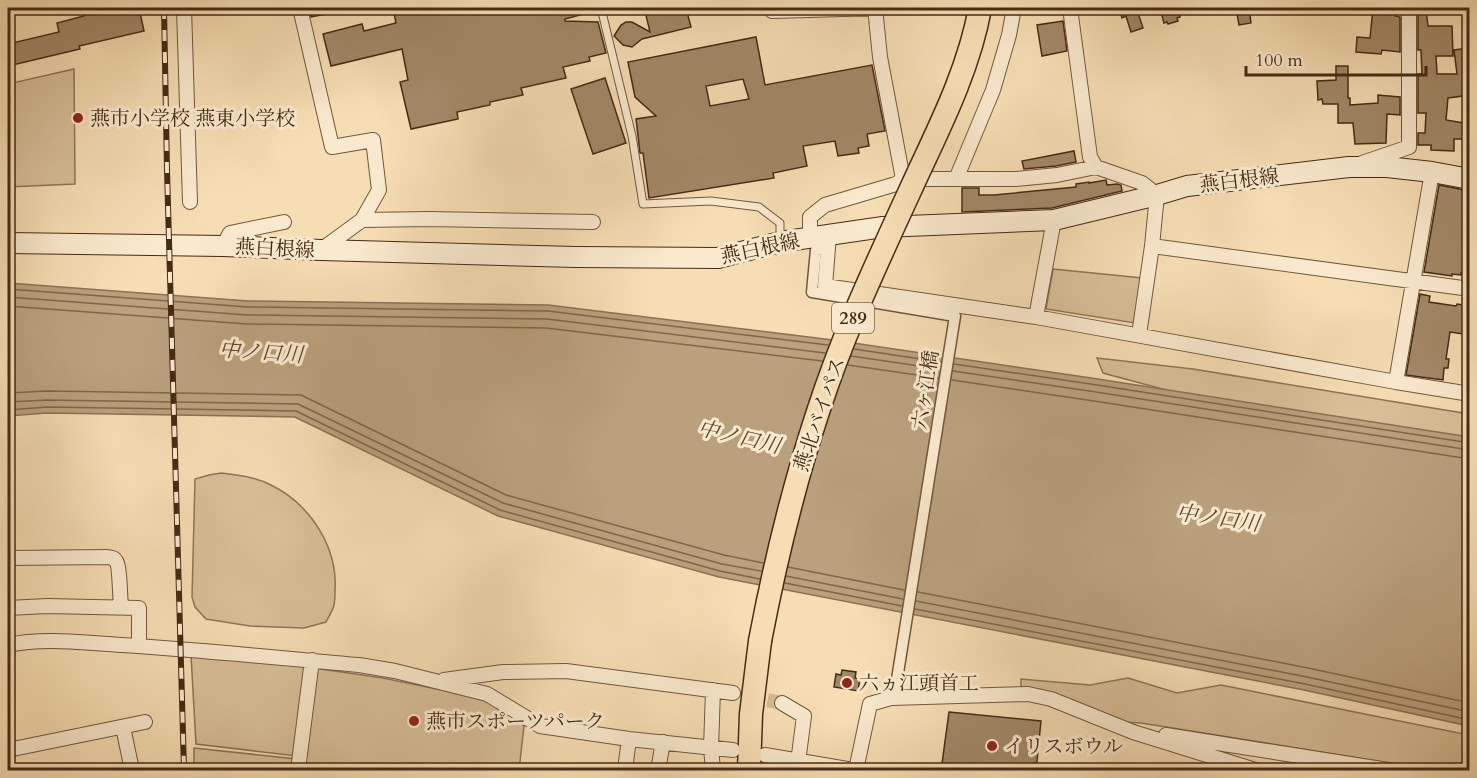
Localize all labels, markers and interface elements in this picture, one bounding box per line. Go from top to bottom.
scale bar [1246,39,1426,77]
text: 100 m [1255,48,1303,73]
place label: 燕市小学校 燕東小学校 [90,105,295,132]
marker: 燕市小学校 燕東小学校 [71,111,85,125]
street label: 燕白根線 [1198,162,1280,199]
street label: 燕白根線 [718,227,802,270]
street label: 燕白根線 [234,233,316,264]
road number: 289 [832,303,874,333]
water label: 中ノ口川 [218,335,306,370]
street label: 六ヶ江橋 [906,348,945,432]
street label: 燕北バイパス [787,353,852,475]
water label: 中ノ口川 [695,414,785,462]
water label: 中ノ口川 [1174,498,1264,539]
place label: 六ヵ江頭首工 [859,670,979,697]
marker: 六ヵ江頭首工 [840,676,854,690]
place label: 燕市スポーツパーク [426,708,605,735]
marker: 燕市スポーツパーク [407,714,421,728]
place label: イリスボウル [1004,733,1123,760]
marker: イリスボウル [985,739,999,753]

